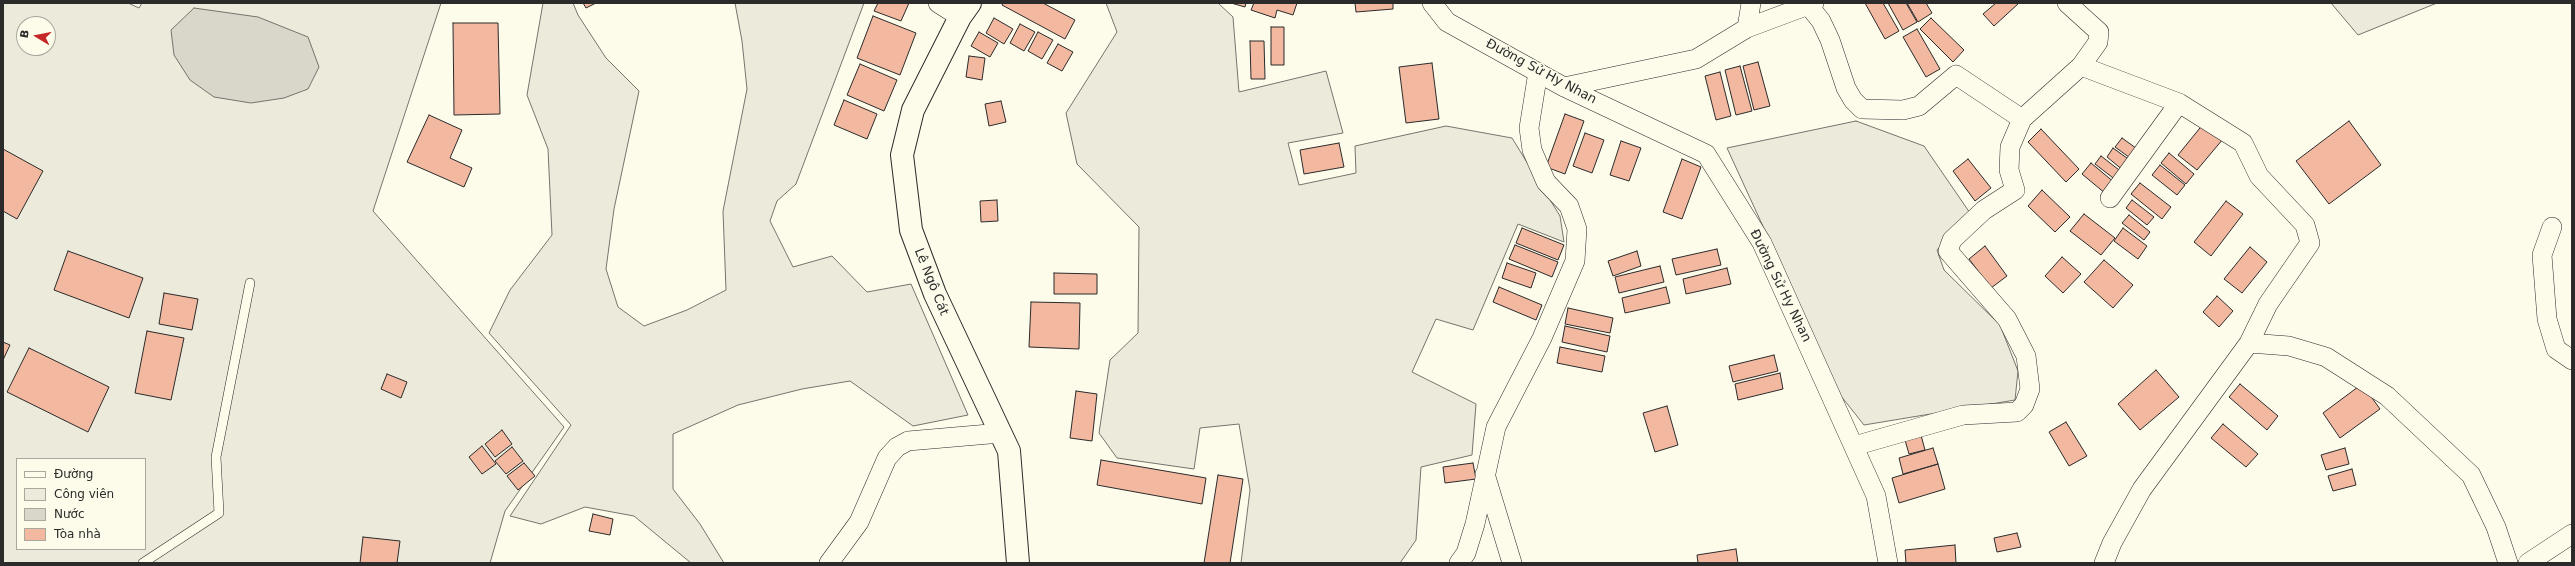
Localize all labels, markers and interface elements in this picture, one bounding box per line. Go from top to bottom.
north arrow [16,16,56,56]
text: B [18,29,32,39]
street label: Đường Sử Hy Nhan [1483,36,1599,108]
street label: Đường Sử Hy Nhan [1746,227,1814,345]
street label: Lê Ngô Cát [910,246,952,318]
legend [16,458,146,550]
text: Đường [54,467,93,481]
text: Công viên [54,487,114,501]
text: Nước [54,507,85,521]
text: Tòa nhà [54,527,101,541]

